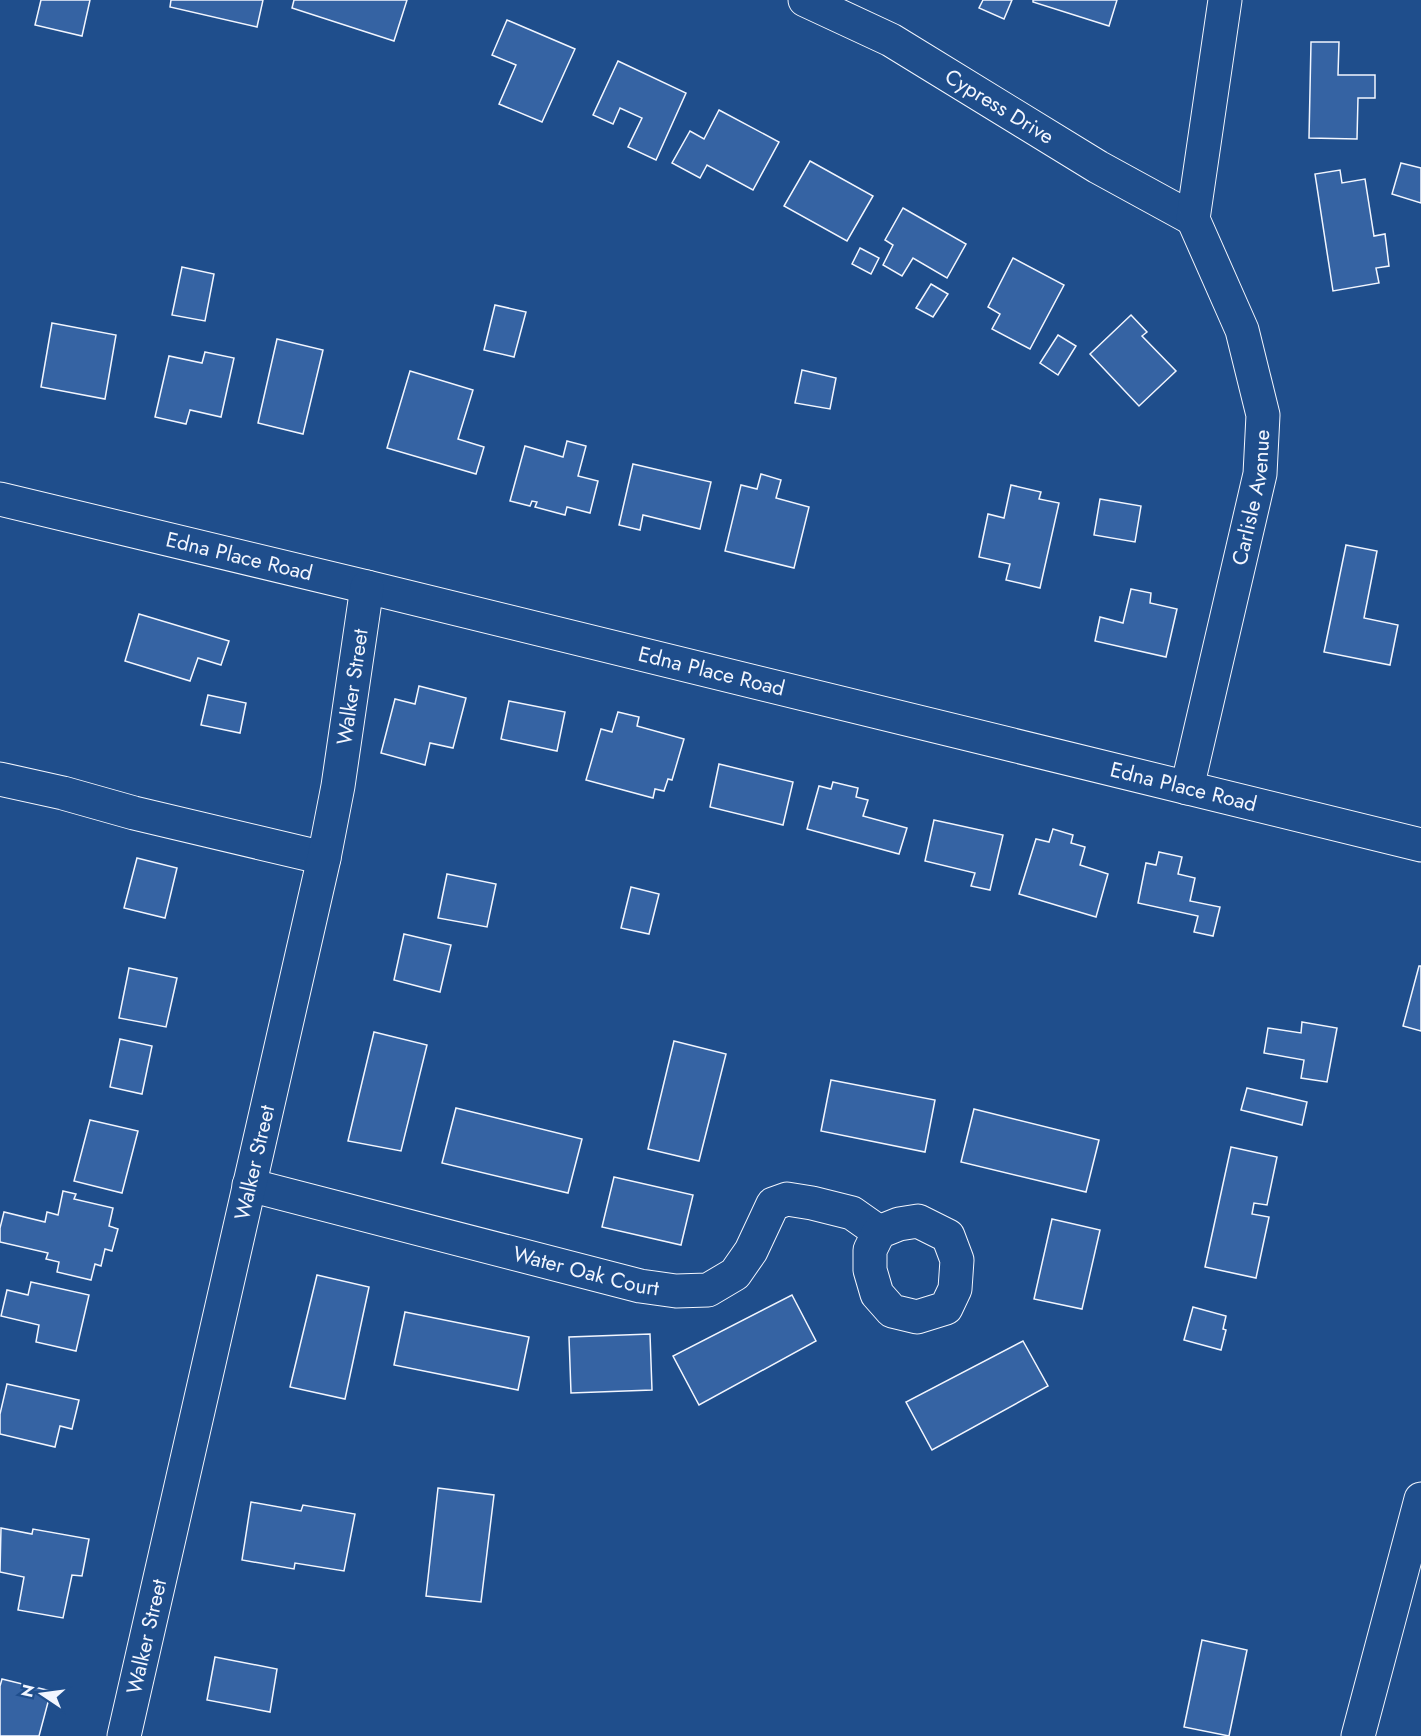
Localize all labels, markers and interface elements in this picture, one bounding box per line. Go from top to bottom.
street label: Cypress Drive [939,61,1060,152]
street label: Carlisle Avenue [1224,429,1277,568]
street label: Edna Place Road [163,524,316,588]
street label: Walker Street [329,627,376,747]
street label: Edna Place Road [635,639,788,704]
street label: Edna Place Road [1107,754,1260,819]
street label: Walker Street [227,1102,282,1223]
street label: Water Oak Court [510,1239,661,1303]
street label: Walker Street [119,1576,174,1697]
north arrow [12,1664,72,1724]
text: N [15,1682,41,1700]

